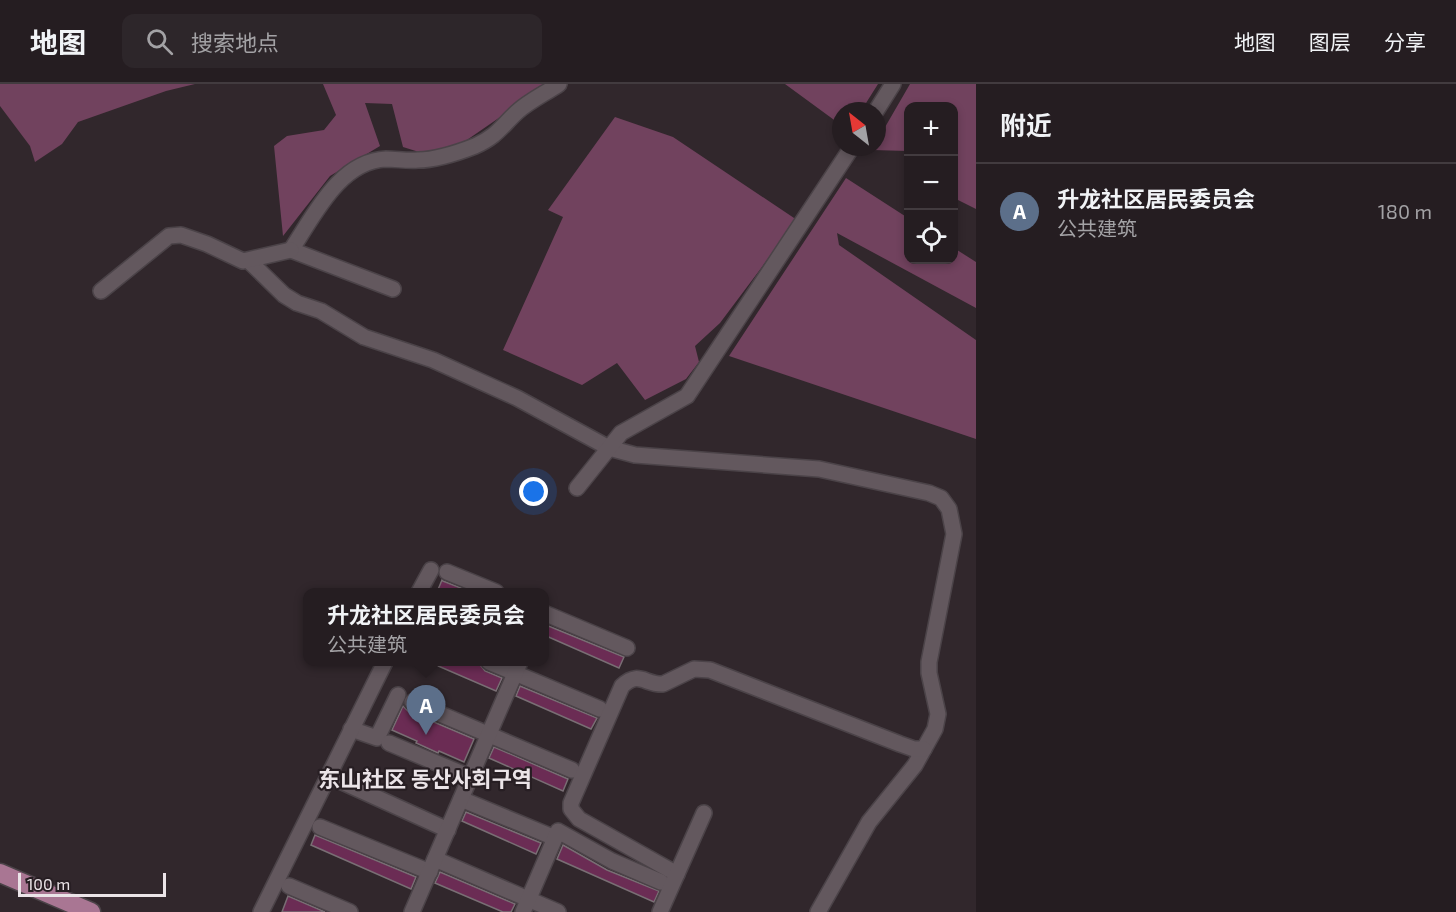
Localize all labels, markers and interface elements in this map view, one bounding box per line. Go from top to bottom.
search box [122,14,542,68]
text: 地图 [30,25,86,59]
icon: search [143,25,176,58]
text: 搜索地点 [191,29,279,55]
text: 地图 [1234,29,1276,54]
text: 图层 [1309,29,1351,54]
text: 分享 [1384,29,1426,54]
north arrow [832,102,886,156]
map controls [904,102,958,264]
button: + [904,102,958,156]
text: 附近 [1000,109,1052,140]
button: − [904,156,958,210]
text: 升龙社区居民委员会 [1057,185,1255,211]
text: A [1013,199,1026,223]
text: 180 m [1378,199,1432,223]
button: locate [904,210,958,264]
text: 公共建筑 [1057,216,1137,240]
your location [519,477,548,506]
popup [303,588,549,666]
text: 升龙社区居民委员会 [327,601,525,627]
text: 公共建筑 [327,632,407,656]
pin: A [406,686,446,735]
district label: 东山社区 동산사회구역 [318,765,532,791]
scale bar [18,870,166,898]
text: 100 m [27,874,70,893]

